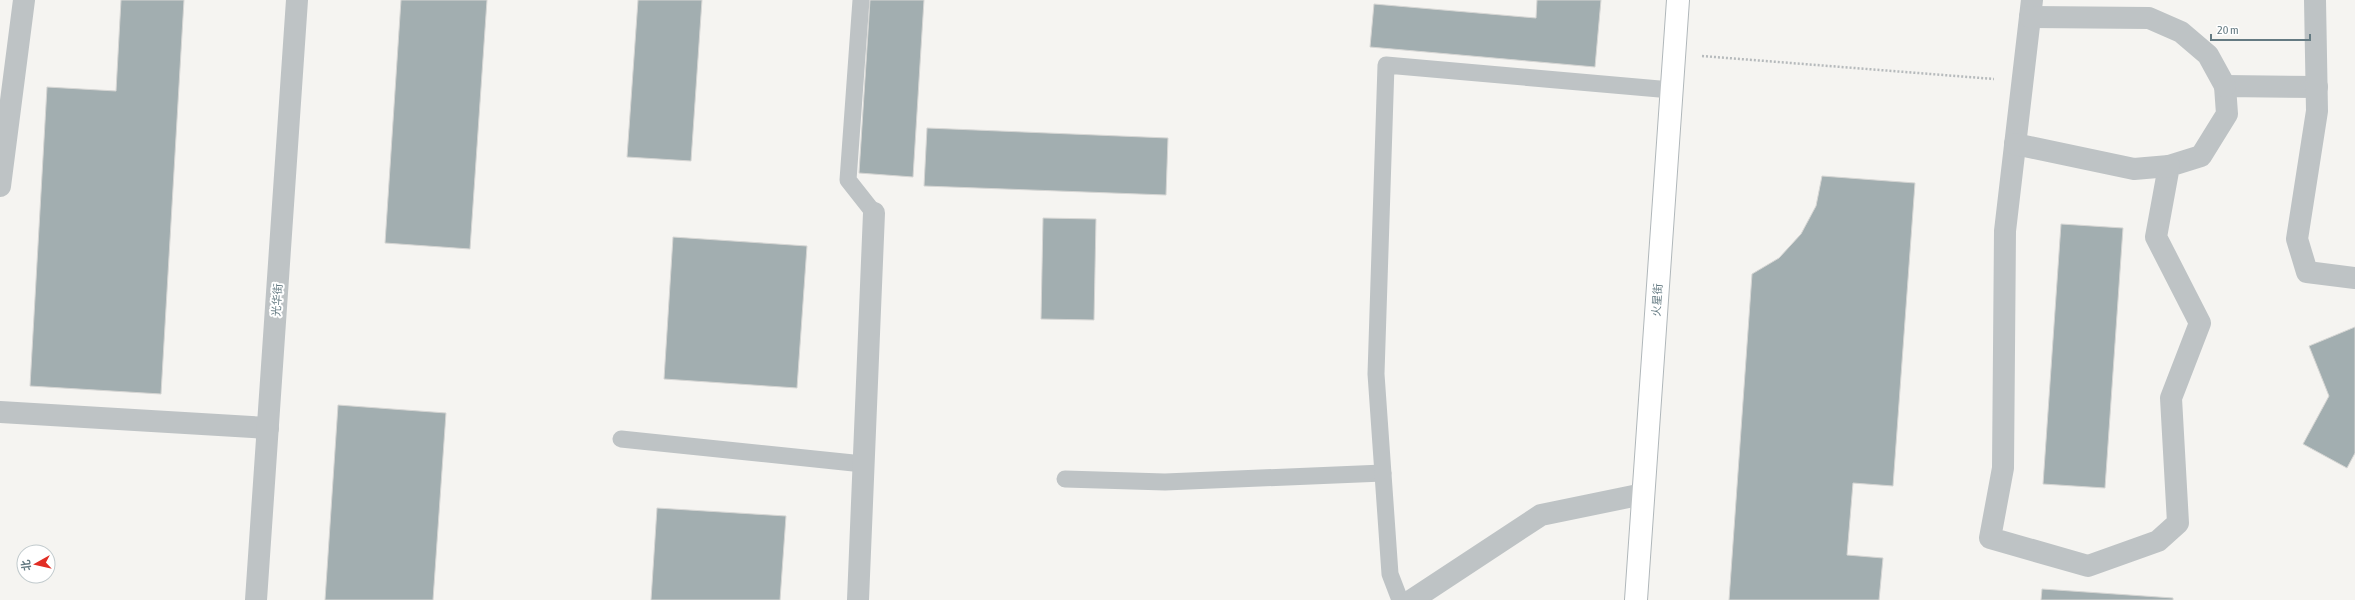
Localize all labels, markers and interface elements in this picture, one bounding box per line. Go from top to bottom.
scale bar [2211,16,2310,42]
text: 20 m [2217,23,2239,37]
street label: 光华街 [270,283,284,317]
street label: 火星街 [1650,283,1664,317]
north arrow [16,544,56,584]
text: 北 [19,559,33,572]

